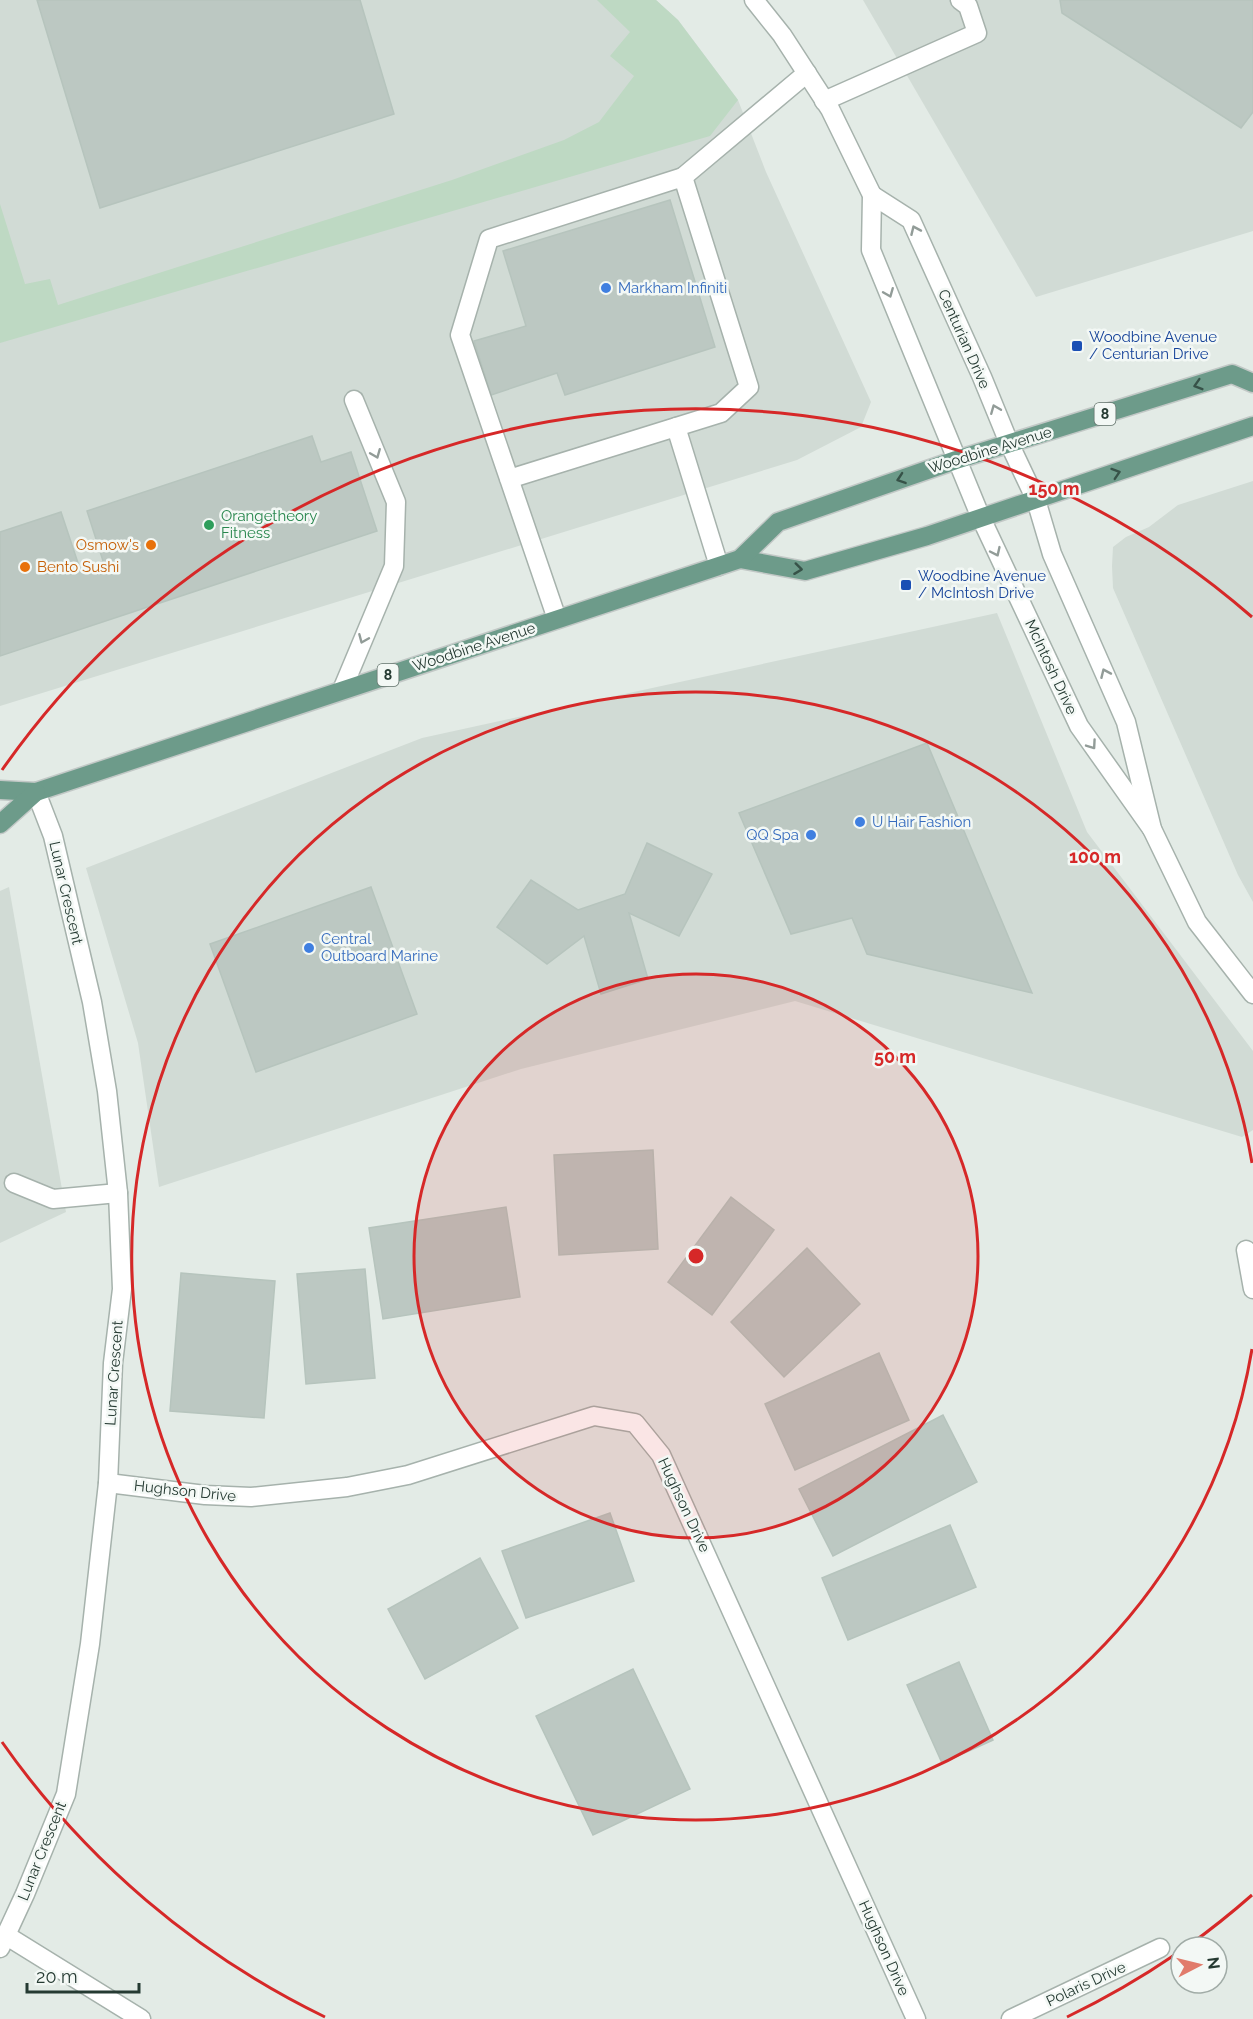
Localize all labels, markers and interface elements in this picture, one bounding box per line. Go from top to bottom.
one-way arrow [911,226,923,237]
place label: Markham Infiniti [618,279,727,297]
marker: Markham Infiniti [599,281,613,295]
one-way arrow [882,286,894,297]
street label: Centurian Drive [934,287,994,392]
place label: Woodbine Avenue / Centurian Drive [1089,328,1217,363]
marker: Woodbine Avenue / Centurian Drive [1070,339,1084,353]
one-way arrow [1193,378,1204,390]
road number: 8 [1094,403,1116,425]
one-way arrow [990,404,1002,415]
street label: Woodbine Avenue [926,423,1054,477]
one-way arrow [369,447,381,458]
one-way arrow [1110,468,1121,480]
one-way arrow [896,471,907,484]
text: 150 m [1029,478,1080,499]
place label: Orangetheory Fitness [221,507,317,542]
marker: Orangetheory Fitness [202,518,216,532]
place label: Osmow's [76,536,139,554]
marker: Osmow's [144,538,158,552]
one-way arrow [989,545,1001,556]
place label: Bento Sushi [37,558,119,576]
marker: Bento Sushi [18,560,32,574]
one-way arrow [793,562,802,575]
place label: Woodbine Avenue / McIntosh Drive [918,567,1046,602]
marker: Woodbine Avenue / McIntosh Drive [899,578,913,592]
street label: McIntosh Drive [1021,616,1081,718]
street label: Woodbine Avenue [410,619,538,675]
one-way arrow [358,632,370,643]
road number: 8 [378,664,398,686]
one-way arrow [1100,669,1112,680]
one-way arrow [1085,738,1096,749]
place label: U Hair Fashion [872,813,971,831]
marker: U Hair Fashion [853,815,867,829]
place label: QQ Spa [746,826,799,844]
marker: QQ Spa [804,828,818,842]
street label: Lunar Crescent [45,840,87,946]
text: 100 m [1069,846,1121,867]
place label: Central Outboard Marine [321,930,438,965]
marker: Central Outboard Marine [302,941,316,955]
text: 50 m [874,1046,916,1067]
centre of rings [686,1246,706,1266]
street label: Lunar Crescent [101,1320,127,1426]
street label: Hughson Drive [654,1455,714,1555]
street label: Hughson Drive [133,1477,237,1505]
street label: Lunar Crescent [14,1799,70,1903]
street label: Hughson Drive [855,1898,913,1999]
north arrow [1169,1935,1229,1995]
scale bar [27,1956,140,1994]
text: N [1203,1956,1224,1970]
street label: Polaris Drive [1043,1958,1129,2010]
text: 20 m [36,1966,78,1987]

